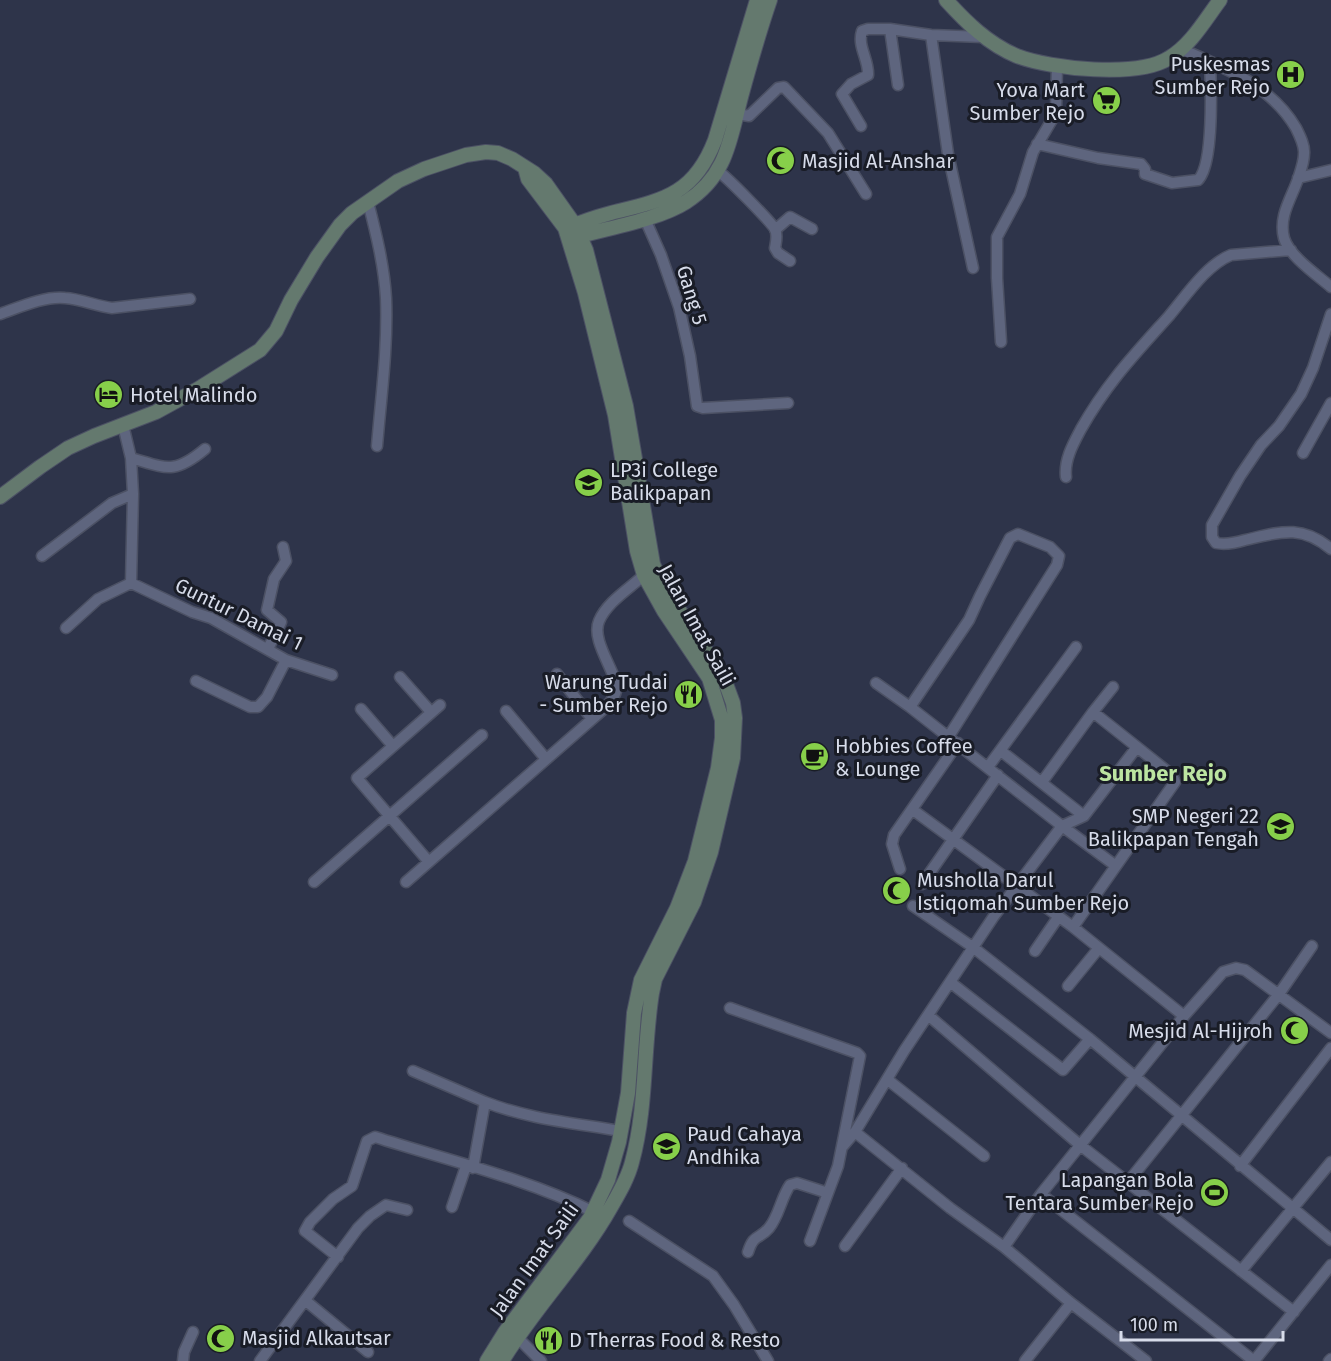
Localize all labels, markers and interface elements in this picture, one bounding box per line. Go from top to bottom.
place label: Puskesmas Sumber Rejo [1155,52,1270,99]
hospital icon: Puskesmas Sumber Rejo [1275,59,1307,91]
place label: Yova Mart Sumber Rejo [970,78,1086,125]
supermarket icon: Yova Mart Sumber Rejo [1090,85,1122,117]
mosque icon: Masjid Al-Anshar [765,145,797,177]
place label: Masjid Al-Anshar [802,149,954,173]
street label: Gang 5 [672,262,712,328]
hotel icon: Hotel Malindo [93,379,125,411]
place label: Hotel Malindo [130,383,257,407]
place label: LP3i College Balikpapan [610,458,718,505]
school or university icon: LP3i College Balikpapan [573,466,605,498]
street label: Jalan Imat Saili [654,560,740,690]
street label: Guntur Damai 1 [171,573,307,655]
place label: Warung Tudai - Sumber Rejo [539,670,668,717]
restaurant icon: Warung Tudai - Sumber Rejo [673,678,705,710]
place label: Hobbies Coffee & Lounge [835,734,973,781]
cafe icon: Hobbies Coffee & Lounge [798,741,830,773]
district label: Sumber Rejo [1099,760,1227,787]
place label: SMP Negeri 22 Balikpapan Tengah [1088,804,1259,851]
school or university icon: SMP Negeri 22 Balikpapan Tengah [1264,811,1296,843]
place label: Musholla Darul Istiqomah Sumber Rejo [917,868,1129,915]
mosque icon: Musholla Darul Istiqomah Sumber Rejo [880,875,912,907]
mosque icon: Mesjid Al-Hijroh [1278,1015,1310,1047]
place label: Mesjid Al-Hijroh [1128,1019,1273,1043]
place label: Paud Cahaya Andhika [687,1122,802,1169]
school or university icon: Paud Cahaya Andhika [650,1130,682,1162]
place label: Lapangan Bola Tentara Sumber Rejo [1006,1168,1194,1215]
sports icon: Lapangan Bola Tentara Sumber Rejo [1199,1176,1231,1208]
street label: Jalan Imat Saili [484,1198,584,1322]
scale bar [1121,1304,1283,1342]
text: 100 m [1130,1314,1178,1336]
mosque icon: Masjid Alkautsar [205,1322,237,1354]
restaurant icon: D Therras Food & Resto [532,1324,564,1356]
place label: Masjid Alkautsar [242,1326,391,1350]
place label: D Therras Food & Resto [569,1328,780,1352]

